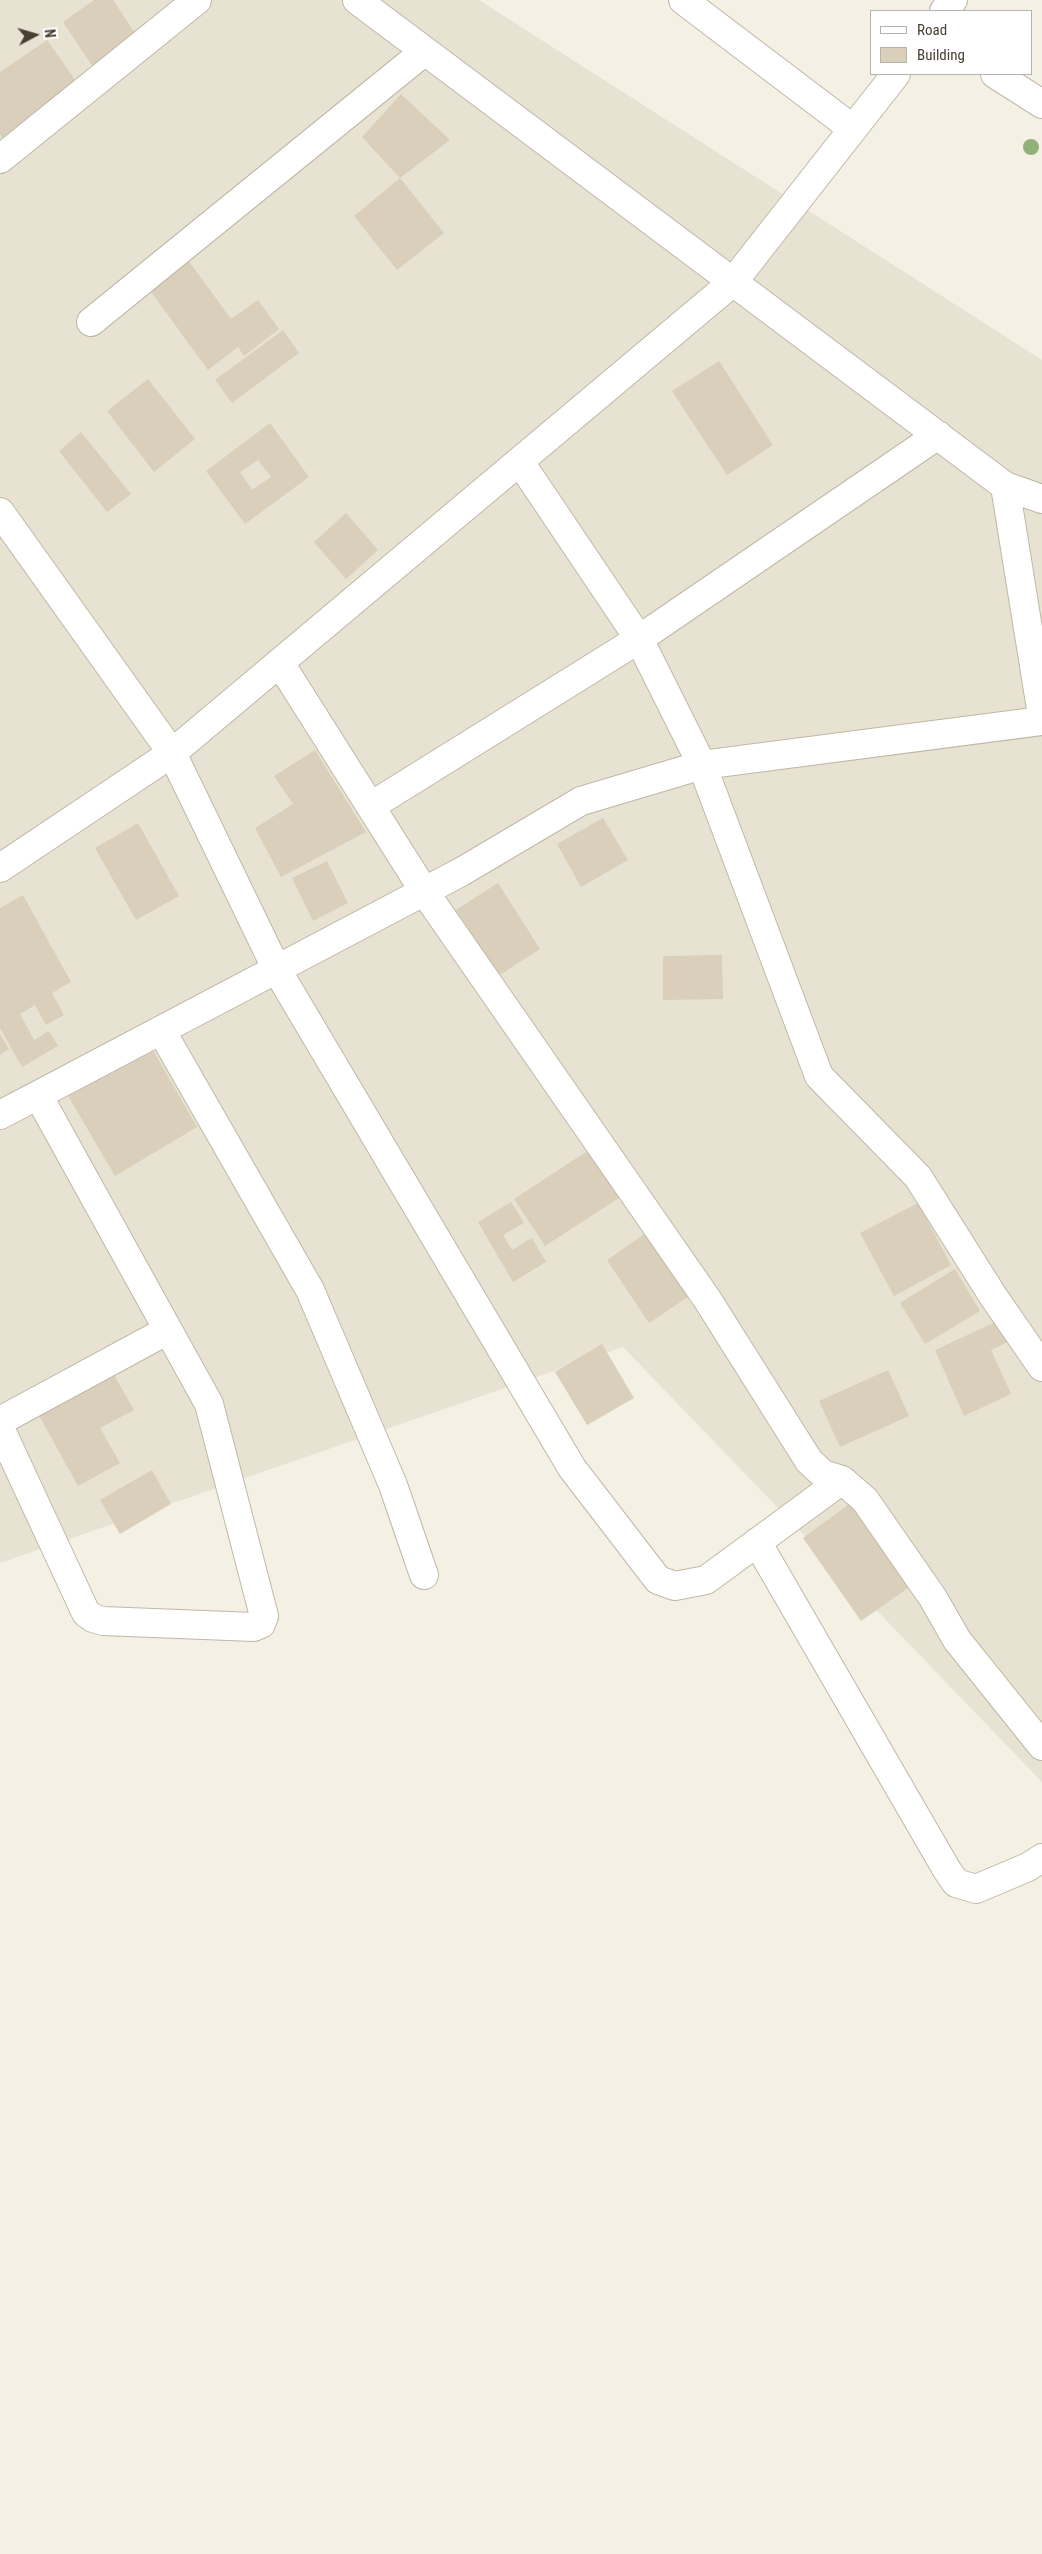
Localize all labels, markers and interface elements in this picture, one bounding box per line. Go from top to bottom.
north arrow [10,10,60,60]
legend [870,10,1032,75]
text: Road [917,21,947,39]
text: N [42,28,58,39]
text: Building [917,46,965,64]

